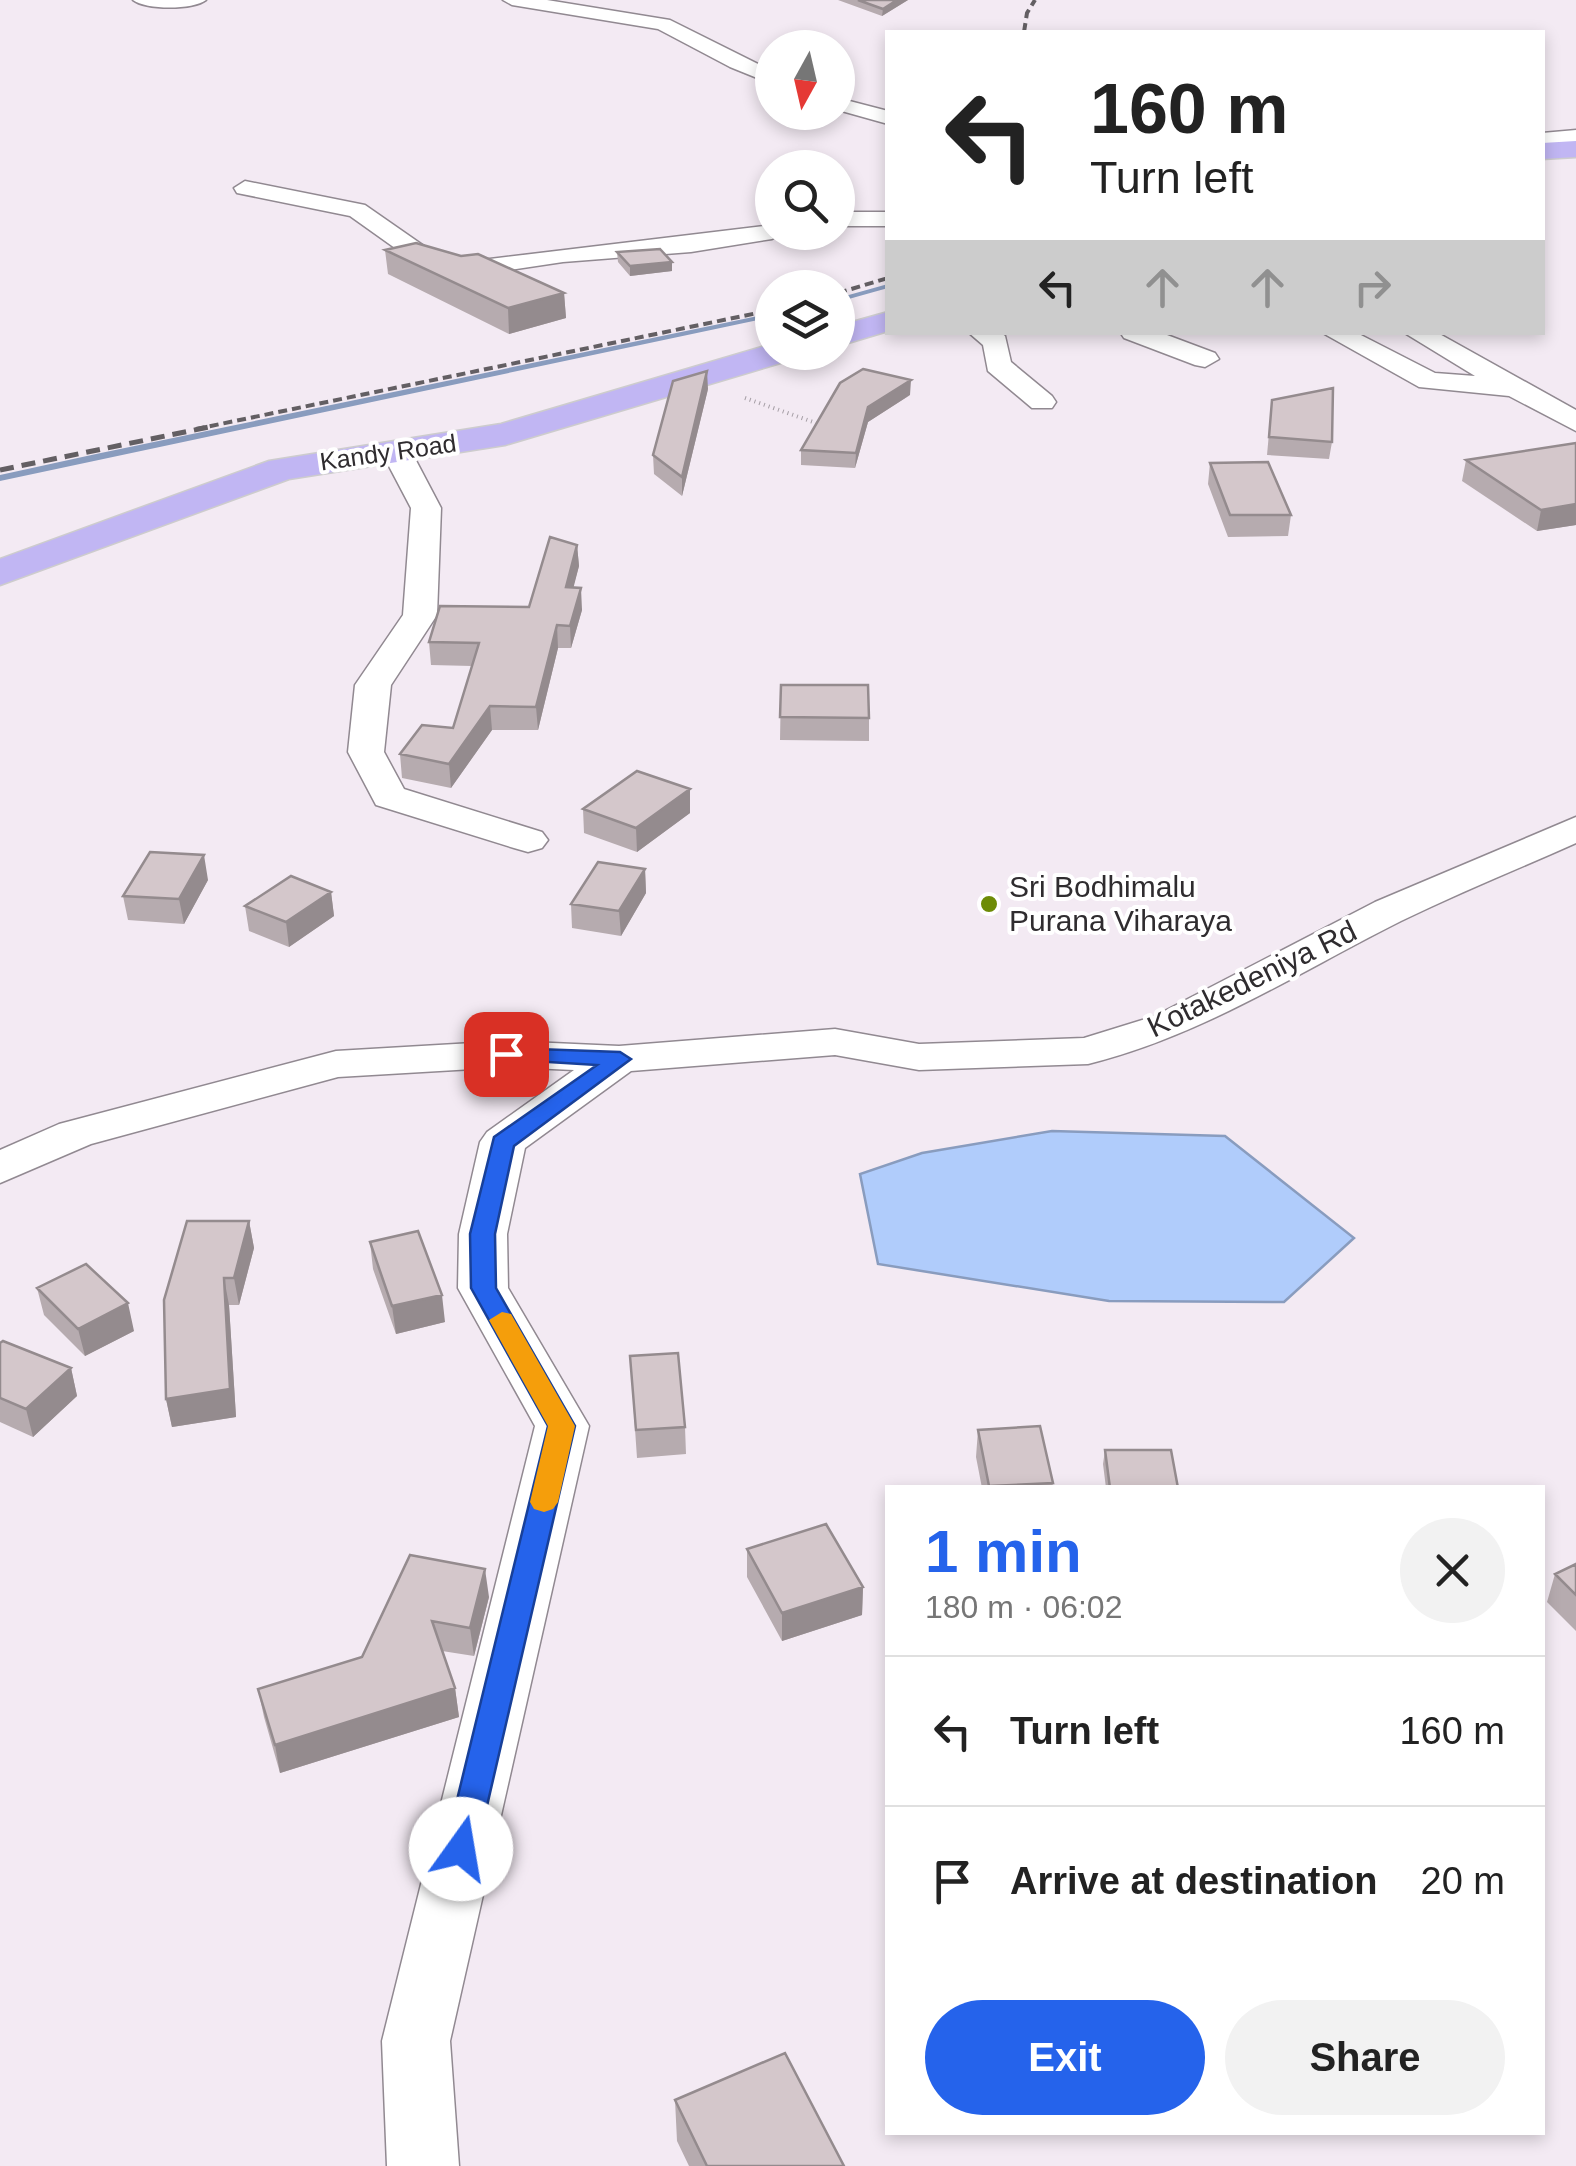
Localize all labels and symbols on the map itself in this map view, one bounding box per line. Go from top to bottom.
north arrow [755,30,855,130]
street label: Kandy Road [318,429,458,475]
place label: Sri Bodhimalu Purana Viharaya [1009,870,1232,937]
marker: Sri Bodhimalu Purana Viharaya [978,893,1000,915]
street label: Kotakedeniya Rd [1142,914,1362,1043]
pin [464,1012,549,1097]
position arrow [409,1797,513,1901]

